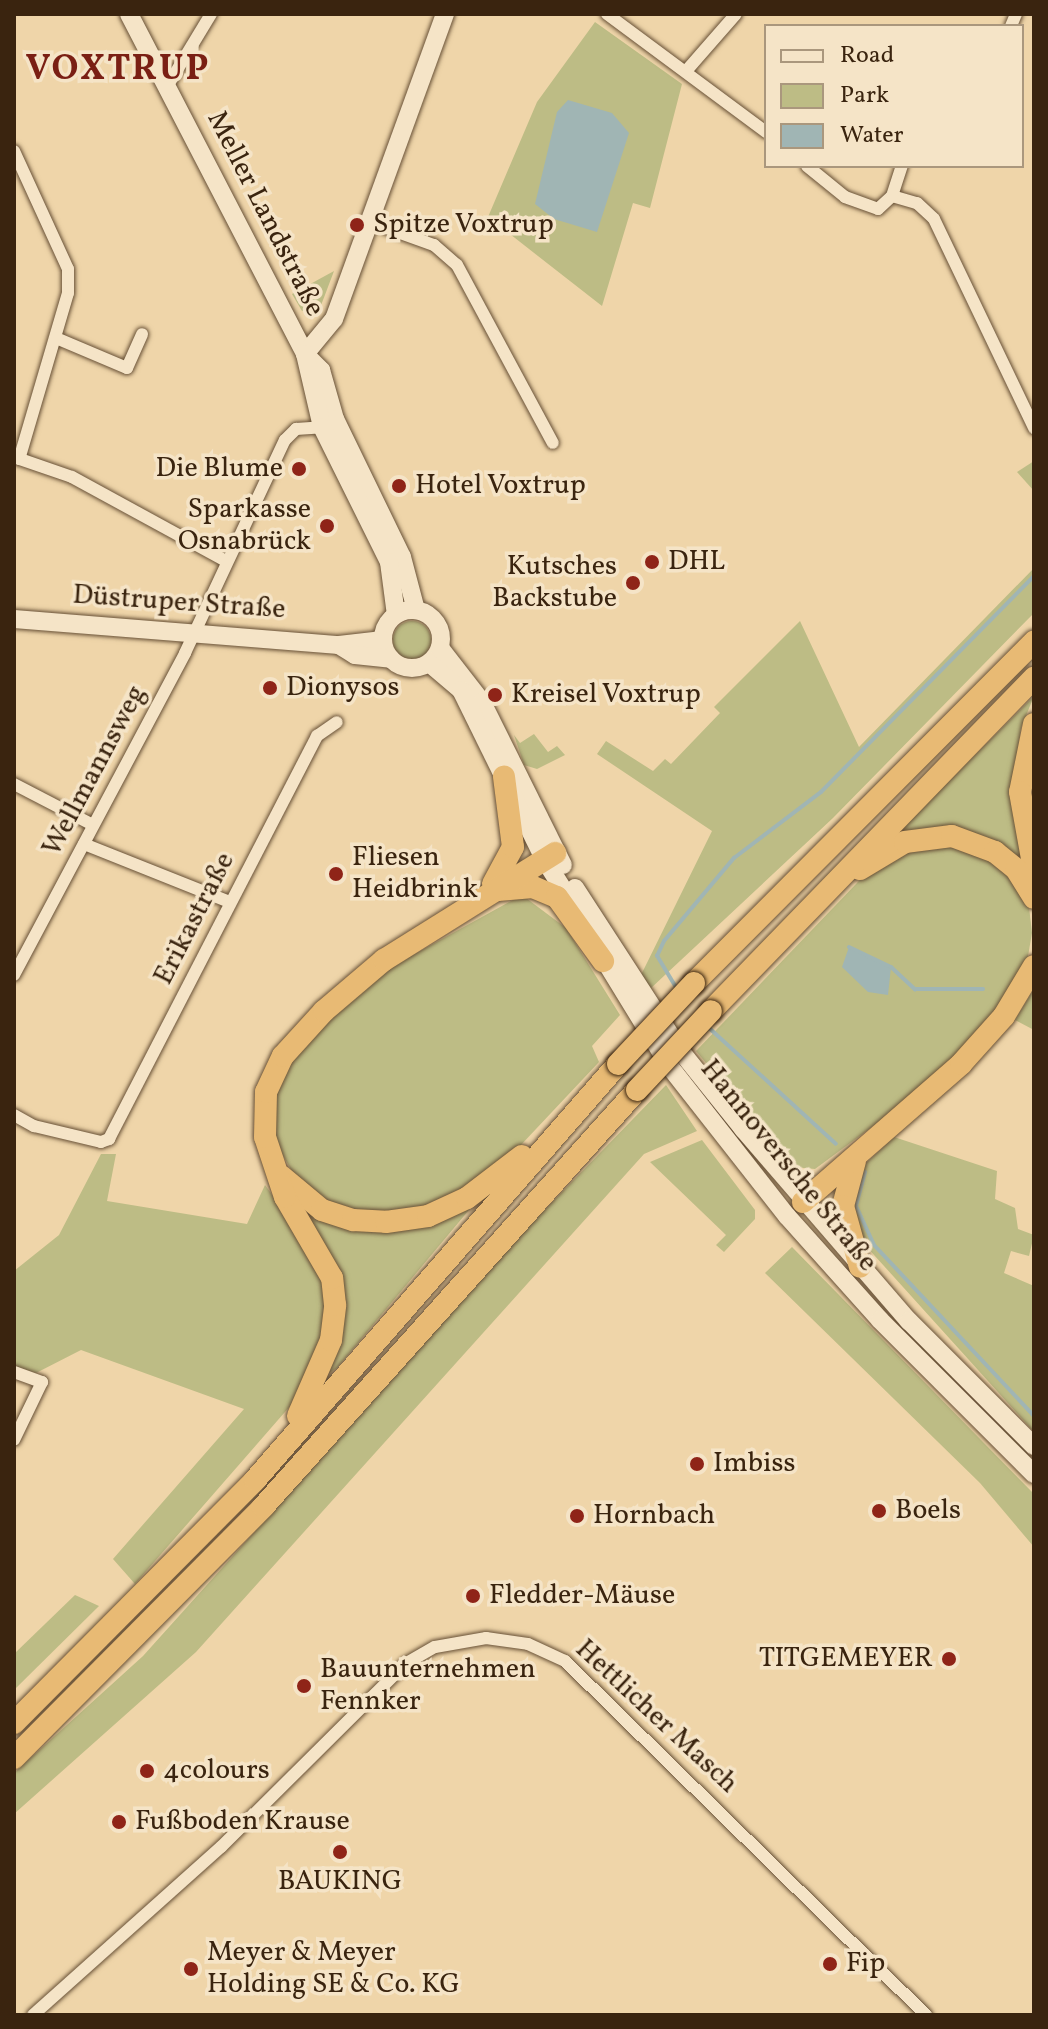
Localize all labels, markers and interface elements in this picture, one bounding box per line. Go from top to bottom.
legend [764,24,1024,168]
text: Road [840,39,894,73]
district label: VOXTRUP [25,49,211,93]
text: Park [840,79,889,113]
street label: Meller Landstraße [199,106,331,322]
text: Water [840,119,904,153]
place label: Spitze Voxtrup [373,208,555,242]
marker: Spitze Voxtrup [348,216,366,234]
place label: Die Blume [156,452,283,486]
marker: Die Blume [290,460,308,478]
place label: Hotel Voxtrup [415,469,587,503]
marker: Hotel Voxtrup [390,477,408,495]
place label: Sparkasse Osnabrück [178,493,311,559]
marker: Sparkasse Osnabrück [318,517,336,535]
place label: DHL [668,545,725,579]
place label: Kutsches Backstube [492,550,617,616]
marker: DHL [643,553,661,571]
marker: Kutsches Backstube [624,574,642,592]
street label: Düstruper Straße [71,579,287,627]
place label: Dionysos [286,671,399,705]
place label: Kreisel Voxtrup [511,678,702,712]
marker: Dionysos [261,679,279,697]
street label: Wellmannsweg [36,680,154,862]
marker: Kreisel Voxtrup [486,686,504,704]
place label: Fliesen Heidbrink [352,841,478,907]
street label: Erikastraße [147,847,243,991]
marker: Fliesen Heidbrink [327,865,345,883]
street label: Hannoversche Straße [692,1053,884,1279]
place label: Imbiss [713,1447,795,1481]
marker: Imbiss [688,1455,706,1473]
place label: Boels [895,1494,961,1528]
place label: Hornbach [593,1499,715,1533]
marker: Boels [870,1502,888,1520]
marker: Hornbach [568,1507,586,1525]
place label: Fledder-Mäuse [489,1579,675,1613]
marker: Fledder-Mäuse [464,1587,482,1605]
street label: Hettlicher Masch [568,1633,744,1801]
place label: TITGEMEYER [759,1642,933,1676]
marker: TITGEMEYER [940,1650,958,1668]
place label: Bauunternehmen Fennker [320,1653,536,1719]
marker: Bauunternehmen Fennker [295,1677,313,1695]
place label: 4colours [163,1754,270,1788]
marker: 4colours [138,1762,156,1780]
place label: Fußboden Krause [135,1805,350,1839]
marker: Fußboden Krause [110,1813,128,1831]
marker: BAUKING [331,1843,349,1861]
place label: BAUKING [278,1865,402,1899]
place label: Meyer & Meyer Holding SE & Co. KG [207,1936,460,2002]
place label: Fip [846,1947,885,1981]
marker: Fip [821,1955,839,1973]
marker: Meyer & Meyer Holding SE & Co. KG [182,1960,200,1978]

